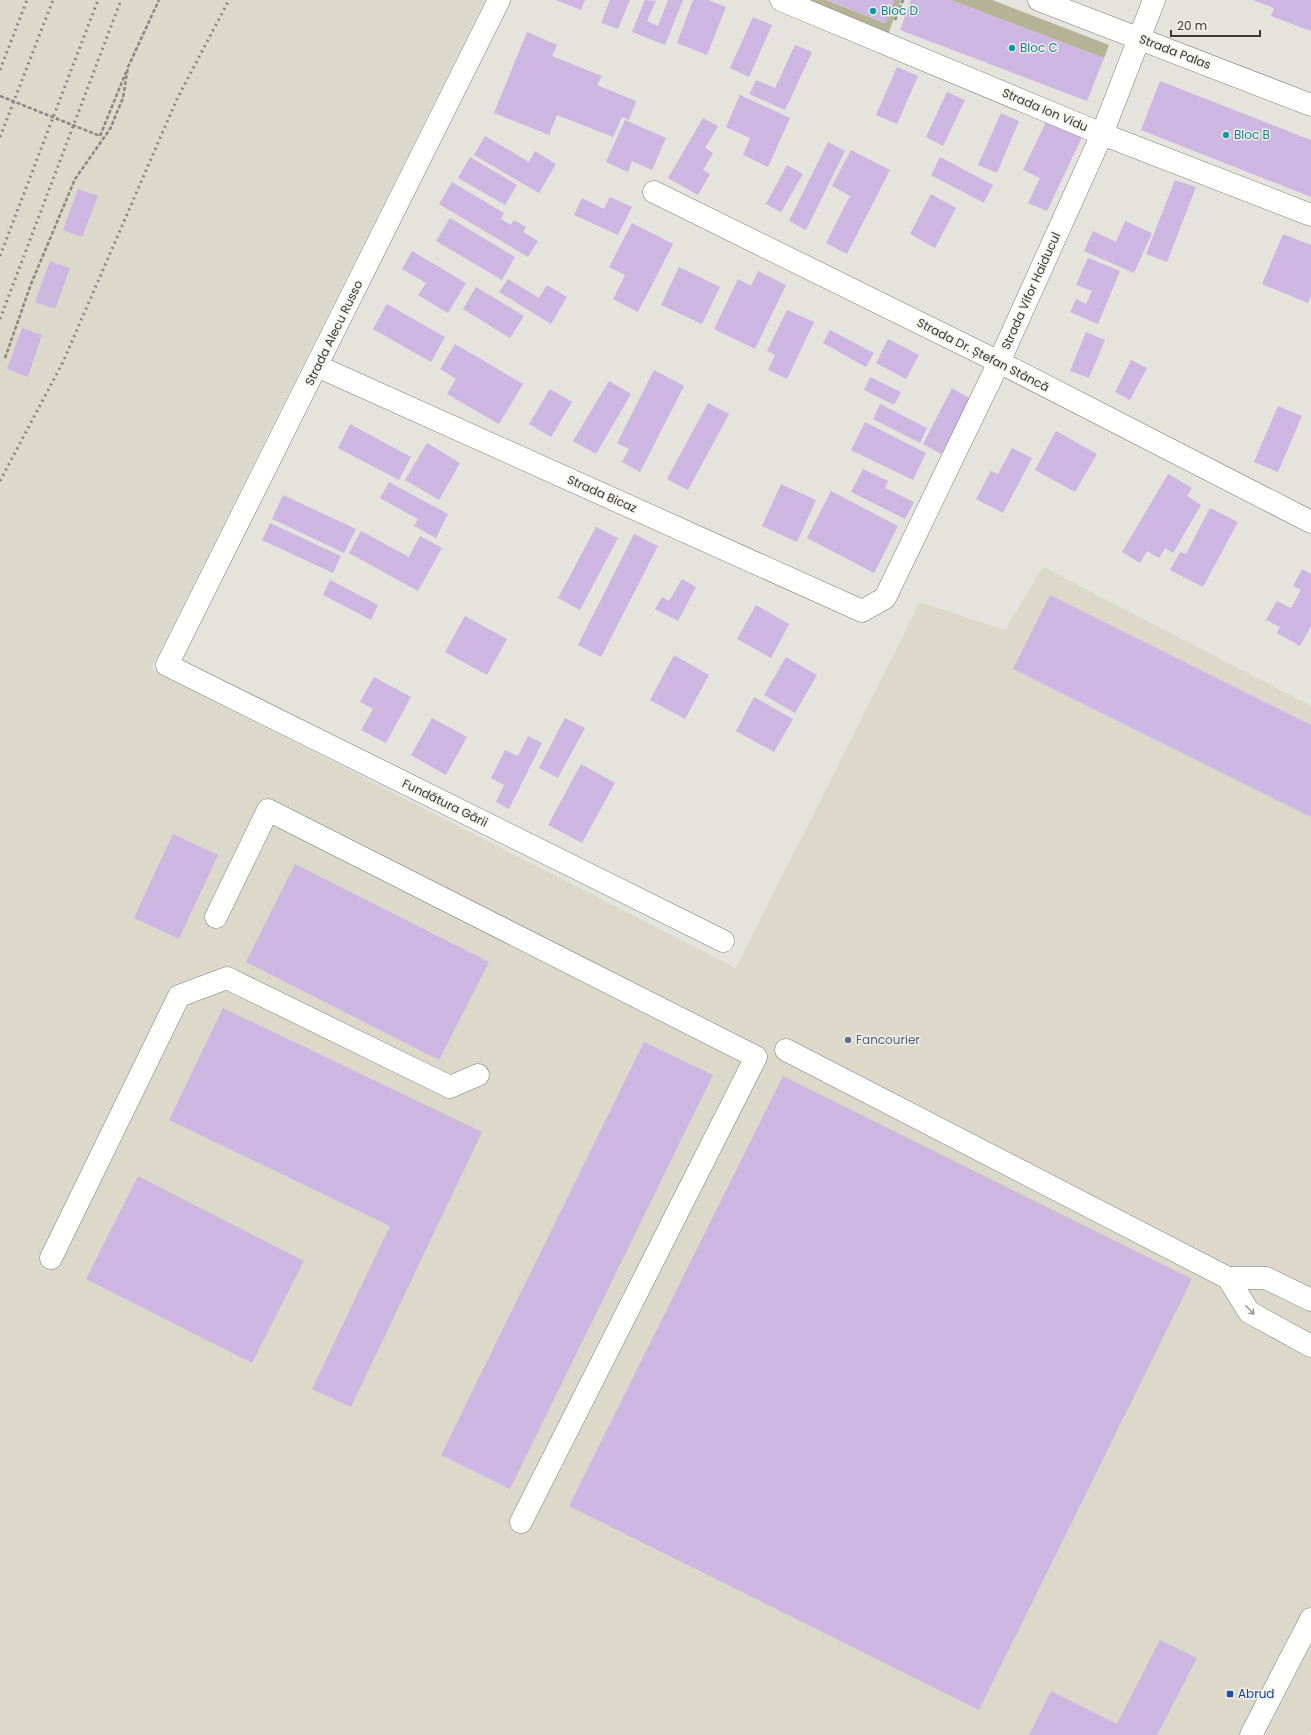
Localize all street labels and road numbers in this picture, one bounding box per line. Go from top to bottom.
street label: Strada Palas [1137,30,1214,73]
street label: Strada Ion Vidu [1000,84,1091,135]
street label: Strada Vifor Haiducul [997,229,1064,352]
street label: Strada Alecu Russo [301,277,367,388]
street label: Strada Dr. Ștefan Stâncă [914,314,1052,395]
street label: Strada Bicaz [565,471,640,516]
street label: Fundătura Gării [400,774,491,831]

